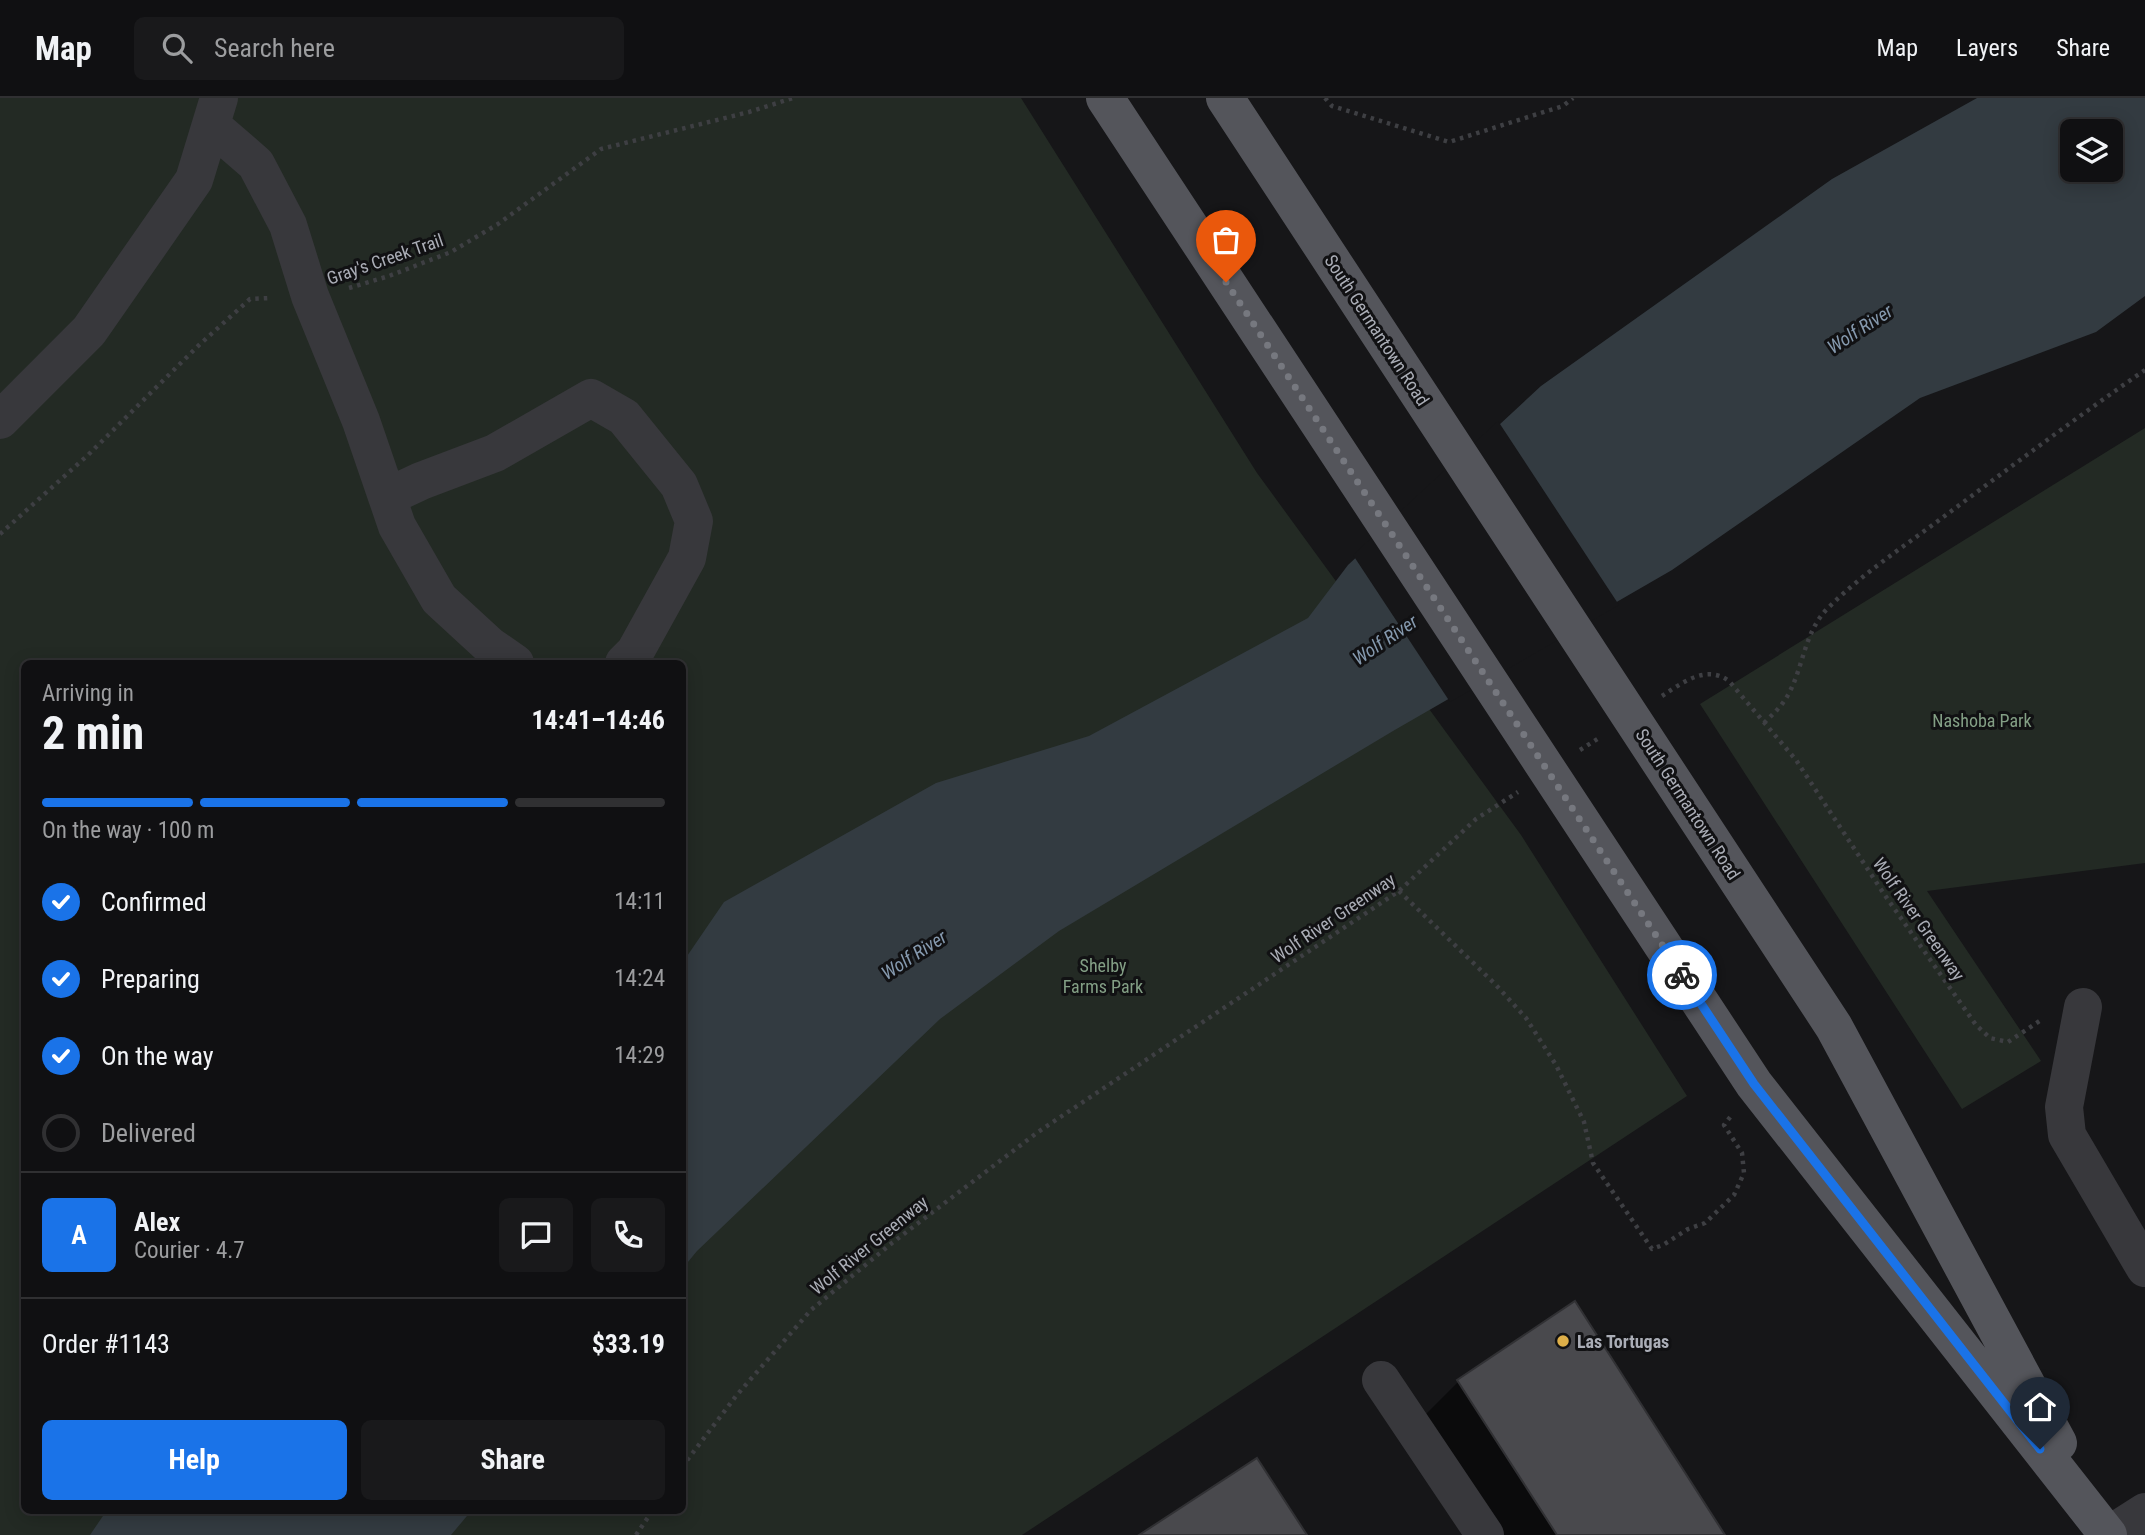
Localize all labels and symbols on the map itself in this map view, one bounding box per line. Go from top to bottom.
pin [1196,210,1256,282]
street label: Gray's Creek Trail [324,229,446,289]
street label: South Germantown Road [1320,251,1434,409]
water label: Wolf River [1823,299,1897,359]
water label: Wolf River [1348,610,1422,670]
park label: Nashoba Park [1932,710,2032,731]
street label: South Germantown Road [1631,725,1745,883]
street label: Wolf River Greenway [1869,854,1969,985]
street label: Wolf River Greenway [1267,868,1399,967]
water label: Wolf River [877,925,951,985]
courier [1647,940,1717,1010]
park label: Shelby Farms Park [1063,955,1143,997]
street label: Wolf River Greenway [806,1191,932,1299]
place label: Las Tortugas [1577,1331,1669,1352]
marker: Las Tortugas [1555,1333,1571,1349]
pin [2010,1377,2070,1449]

